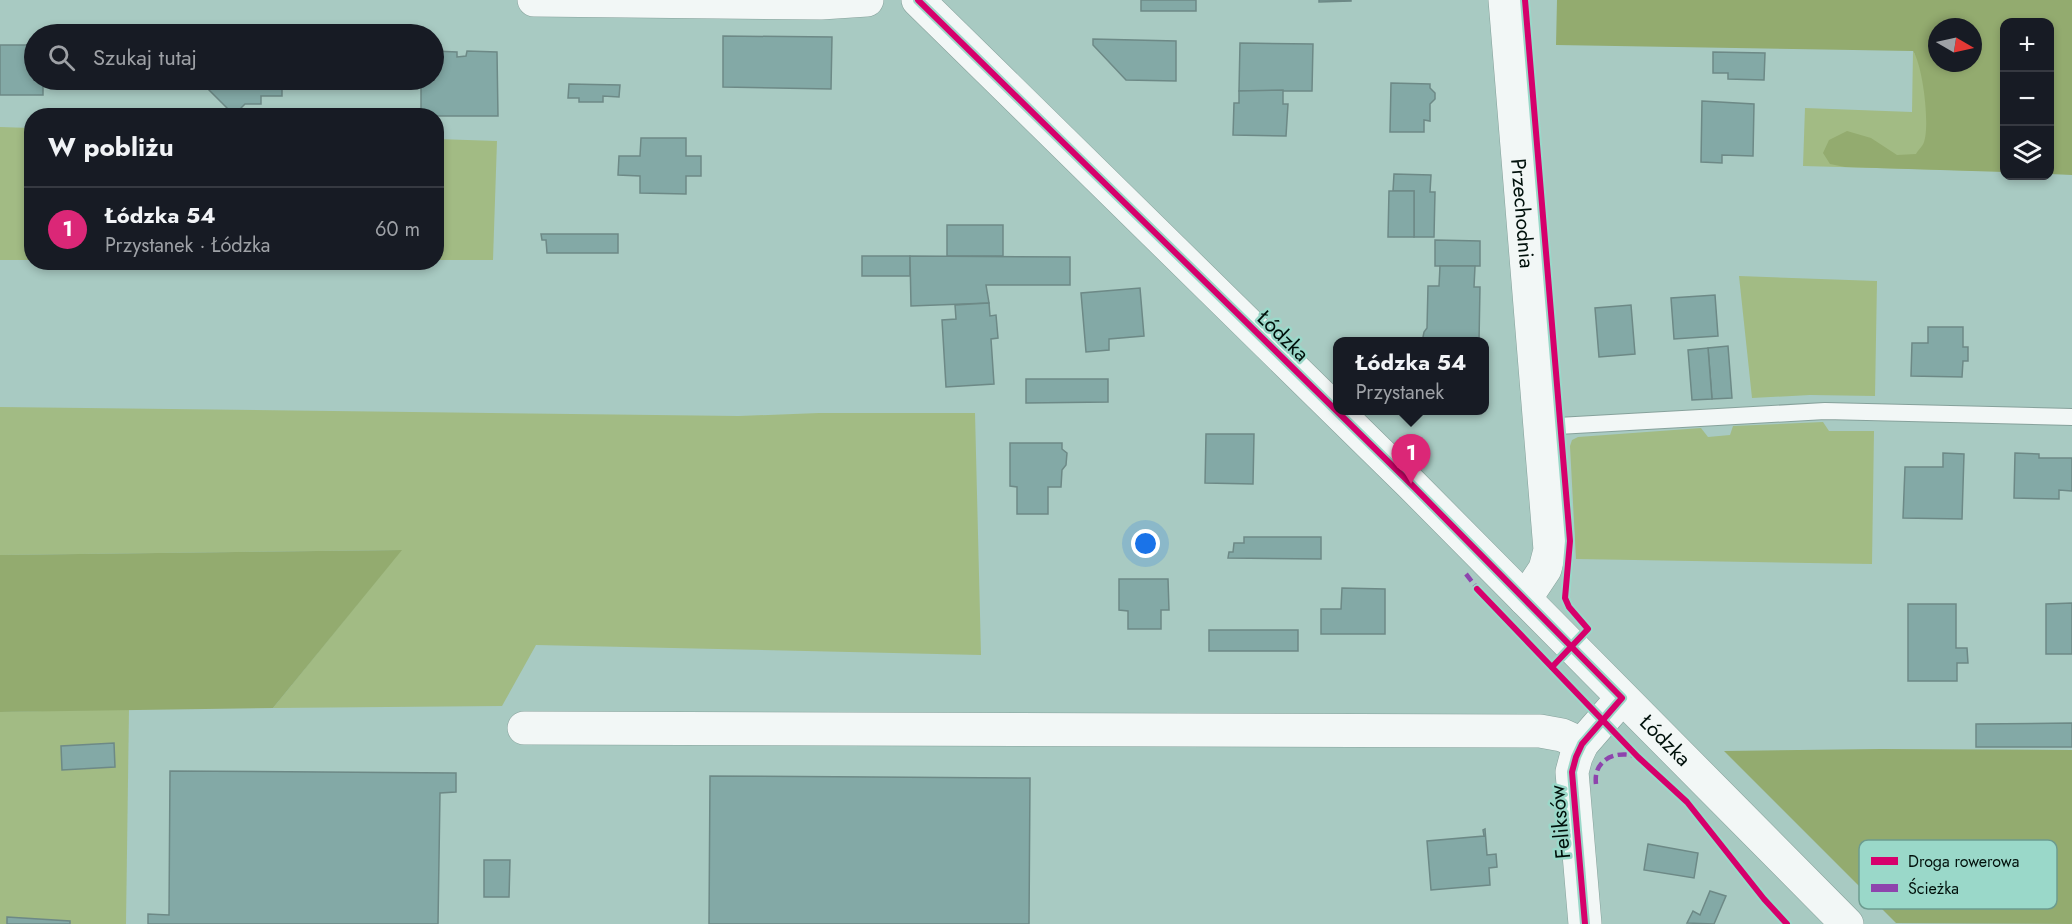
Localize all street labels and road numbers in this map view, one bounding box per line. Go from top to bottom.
street label: Przechodnia [1503,157,1542,269]
street label: Łódzka [1250,303,1316,368]
street label: Łódzka [1632,707,1698,773]
street label: Feliksów [1542,783,1578,860]

